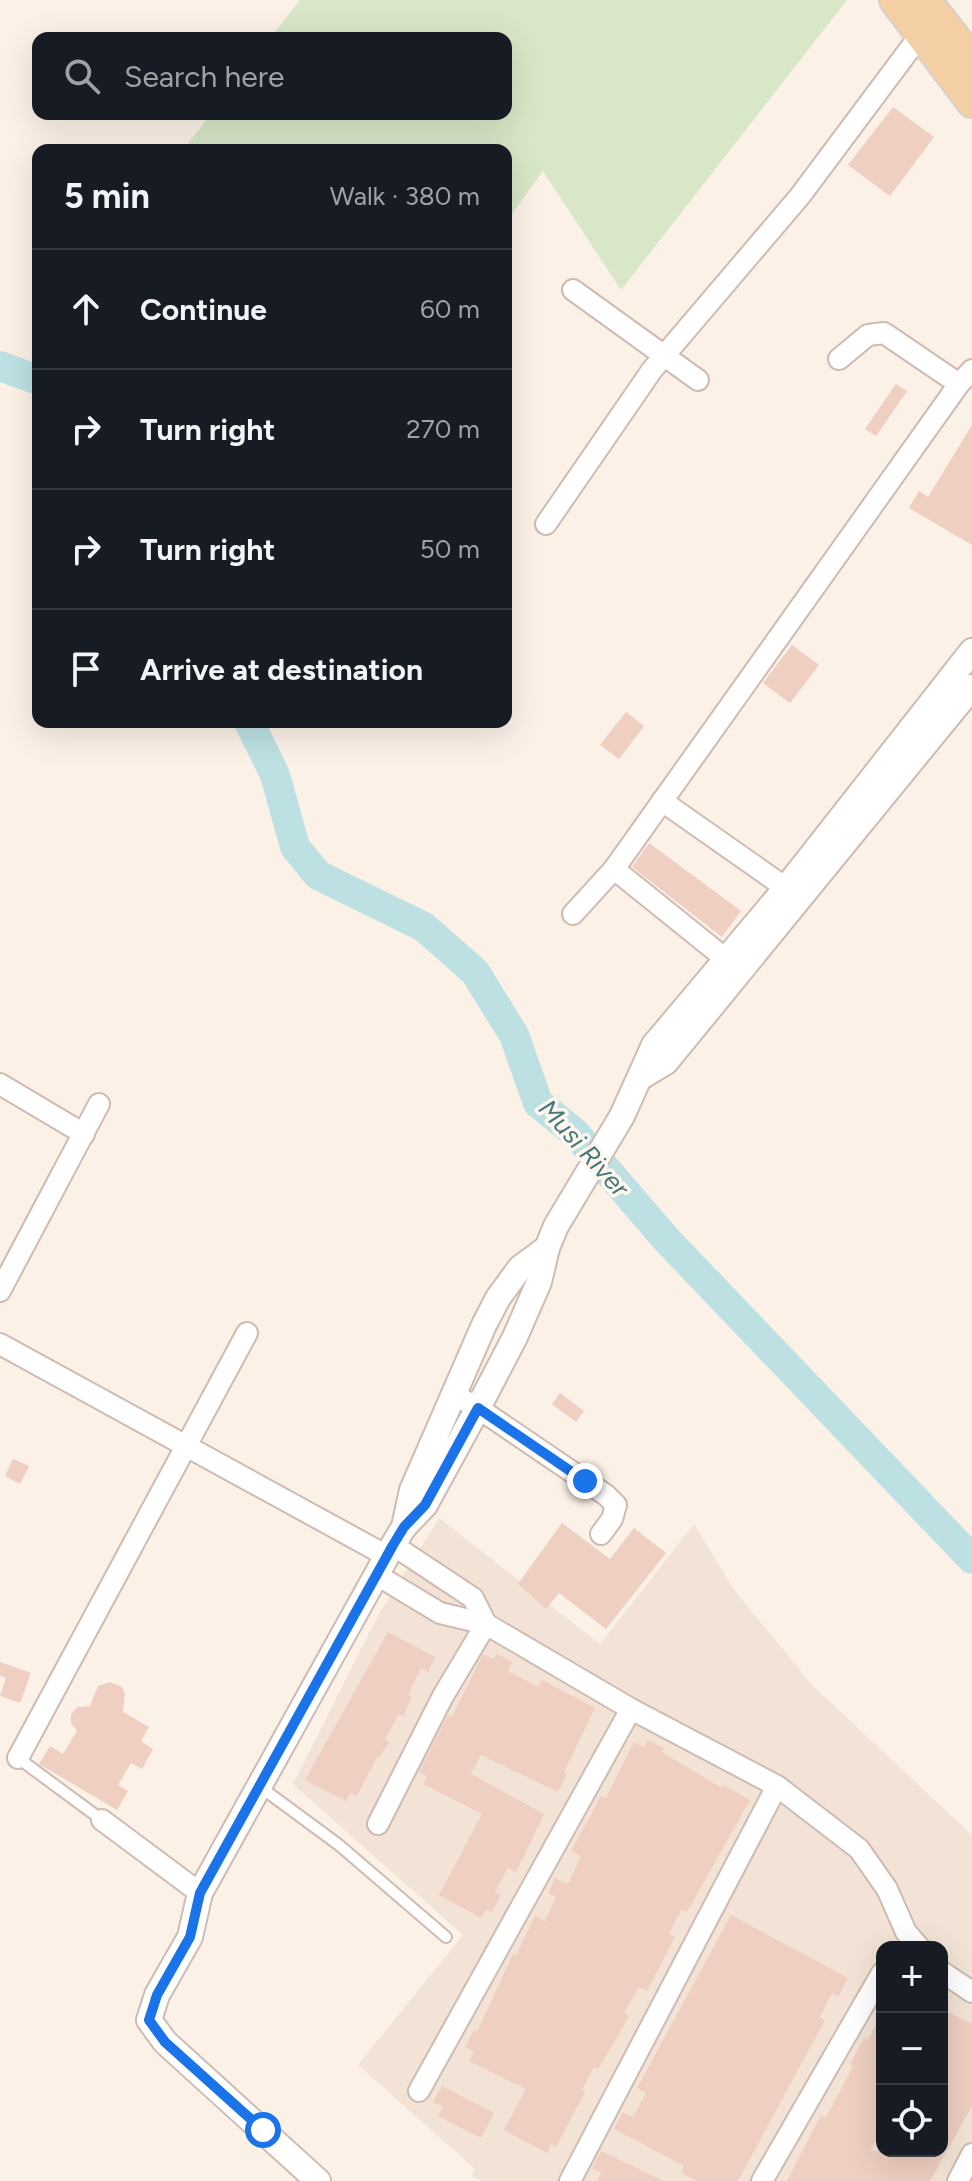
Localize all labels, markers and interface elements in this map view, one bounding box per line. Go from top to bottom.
search box [32,32,512,120]
icon: search [60,54,104,98]
text: Search here [124,58,284,95]
text: 5 min [64,176,150,217]
text: Walk · 380 m [330,180,480,212]
icon: ahead [64,287,108,331]
text: Continue [140,291,267,328]
text: 60 m [420,293,480,325]
icon: right [64,407,108,451]
text: Turn right [140,411,275,448]
text: 270 m [406,413,480,445]
icon: right [64,527,108,571]
text: Turn right [140,531,275,568]
text: 50 m [420,533,480,565]
icon: arrive [64,647,108,691]
text: Arrive at destination [140,651,423,688]
water label: Musi River [532,1093,637,1204]
route end [567,1463,603,1499]
map controls [876,1941,948,2157]
button: + [876,1941,948,2013]
button: − [876,2013,948,2085]
button: locate [876,2085,948,2157]
route start [245,2112,281,2148]

